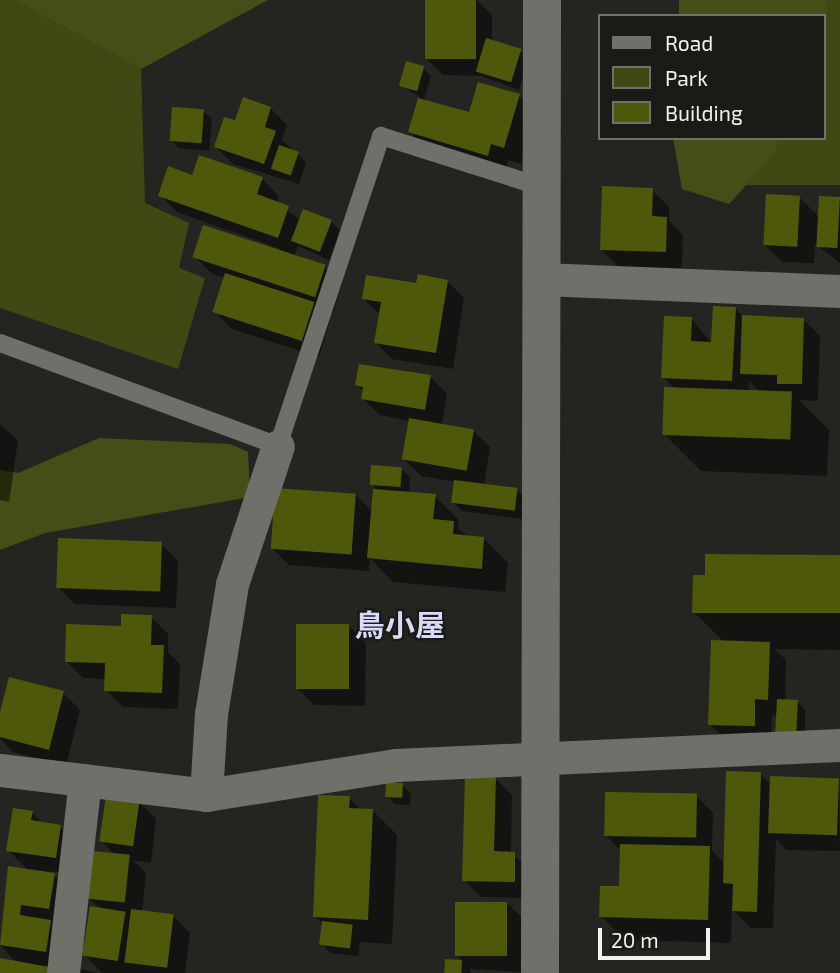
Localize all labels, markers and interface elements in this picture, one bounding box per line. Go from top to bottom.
legend [598,14,826,140]
text: Road [665,30,713,55]
text: Park [665,65,708,90]
text: Building [665,100,743,125]
district label: 鳥小屋 [355,606,445,642]
scale bar [602,914,714,958]
text: 20 m [611,927,659,952]

